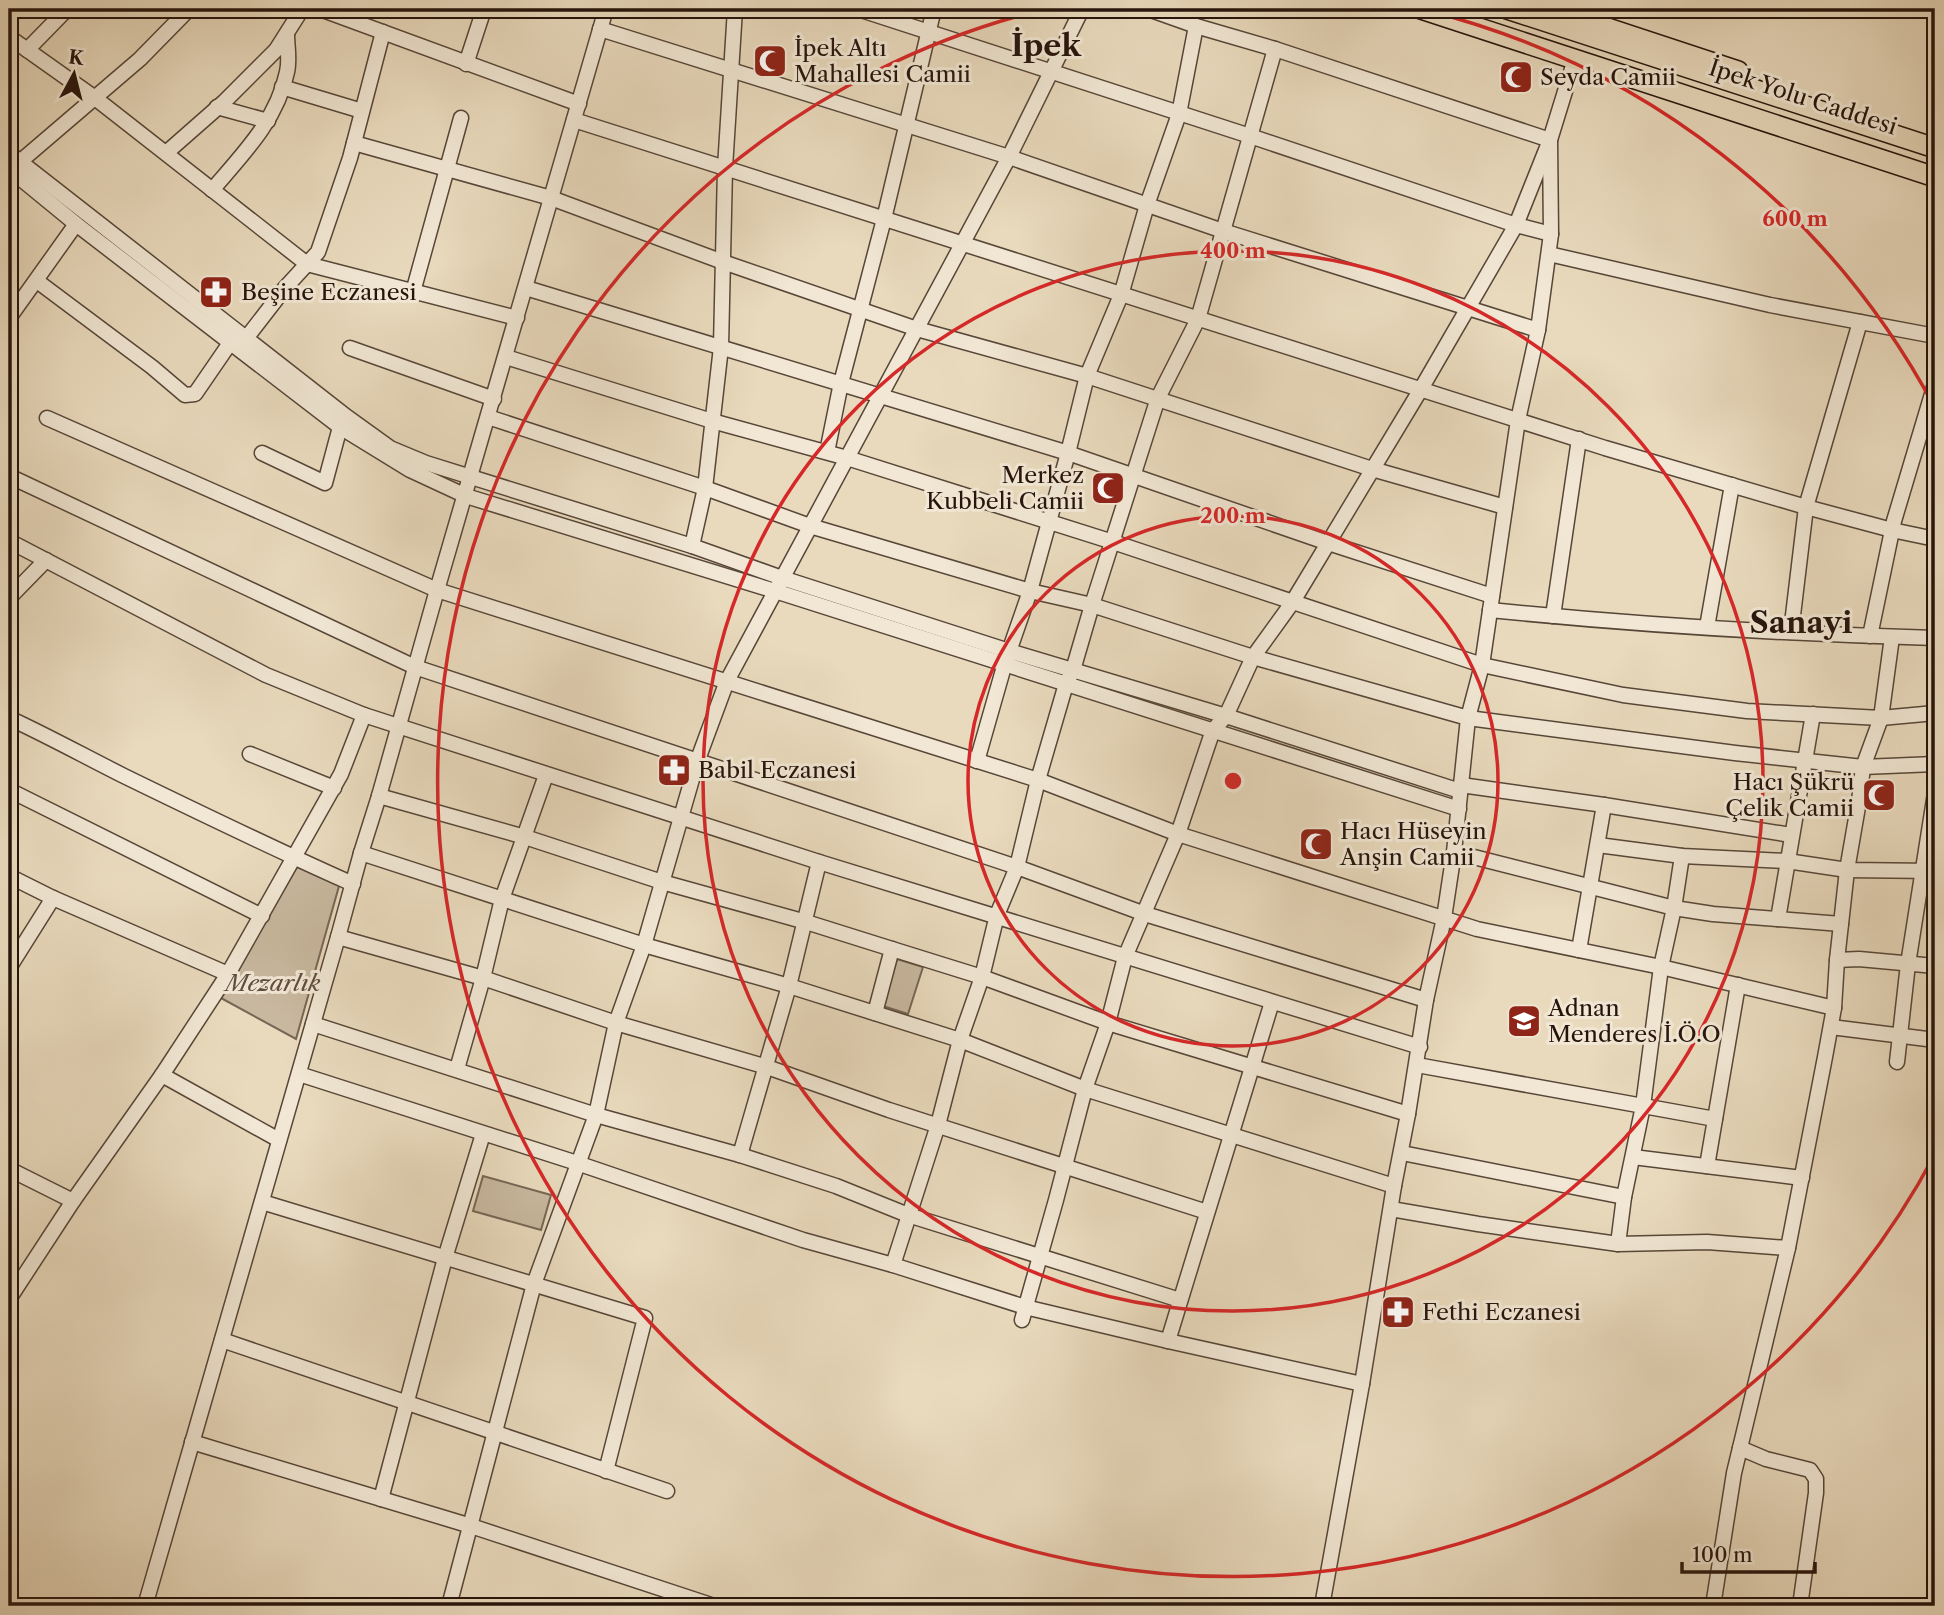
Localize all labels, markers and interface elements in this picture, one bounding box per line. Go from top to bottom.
district label: İpek [1011,27,1082,64]
place label: İpek Altı Mahallesi Camii [794,34,971,88]
north arrow [38,38,108,108]
mosque icon: İpek Altı Mahallesi Camii [751,42,789,80]
text: K [67,45,86,70]
street label: İpek Yolu Caddesi [1705,53,1901,141]
mosque icon: Seyda Camii [1497,58,1535,96]
place label: Seyda Camii [1540,63,1676,91]
text: 600 m [1762,206,1828,231]
text: 400 m [1200,238,1266,263]
pharmacy icon: Beşine Eczanesi [197,273,235,311]
place label: Beşine Eczanesi [241,278,417,306]
place label: Merkez Kubbeli Camii [926,461,1084,515]
mosque icon: Merkez Kubbeli Camii [1089,469,1127,507]
text: 200 m [1200,503,1266,528]
district label: Sanayi [1750,604,1853,641]
pharmacy icon: Babil Eczanesi [655,751,693,789]
place label: Babil Eczanesi [698,756,856,784]
place label: Hacı Şükrü Çelik Camii [1725,768,1854,822]
centre of rings [1221,769,1245,793]
mosque icon: Hacı Şükrü Çelik Camii [1860,776,1898,814]
place label: Hacı Hüseyin Anşin Camii [1339,817,1487,871]
mosque icon: Hacı Hüseyin Anşin Camii [1297,825,1335,863]
park label: Mezarlık [223,969,321,997]
place label: Adnan Menderes İ.Ö.O [1547,994,1721,1048]
school or university icon: Adnan Menderes İ.Ö.O [1505,1002,1543,1040]
pharmacy icon: Fethi Eczanesi [1379,1293,1417,1331]
place label: Fethi Eczanesi [1422,1298,1581,1326]
scale bar [1682,1531,1814,1575]
text: 100 m [1692,1542,1753,1567]

